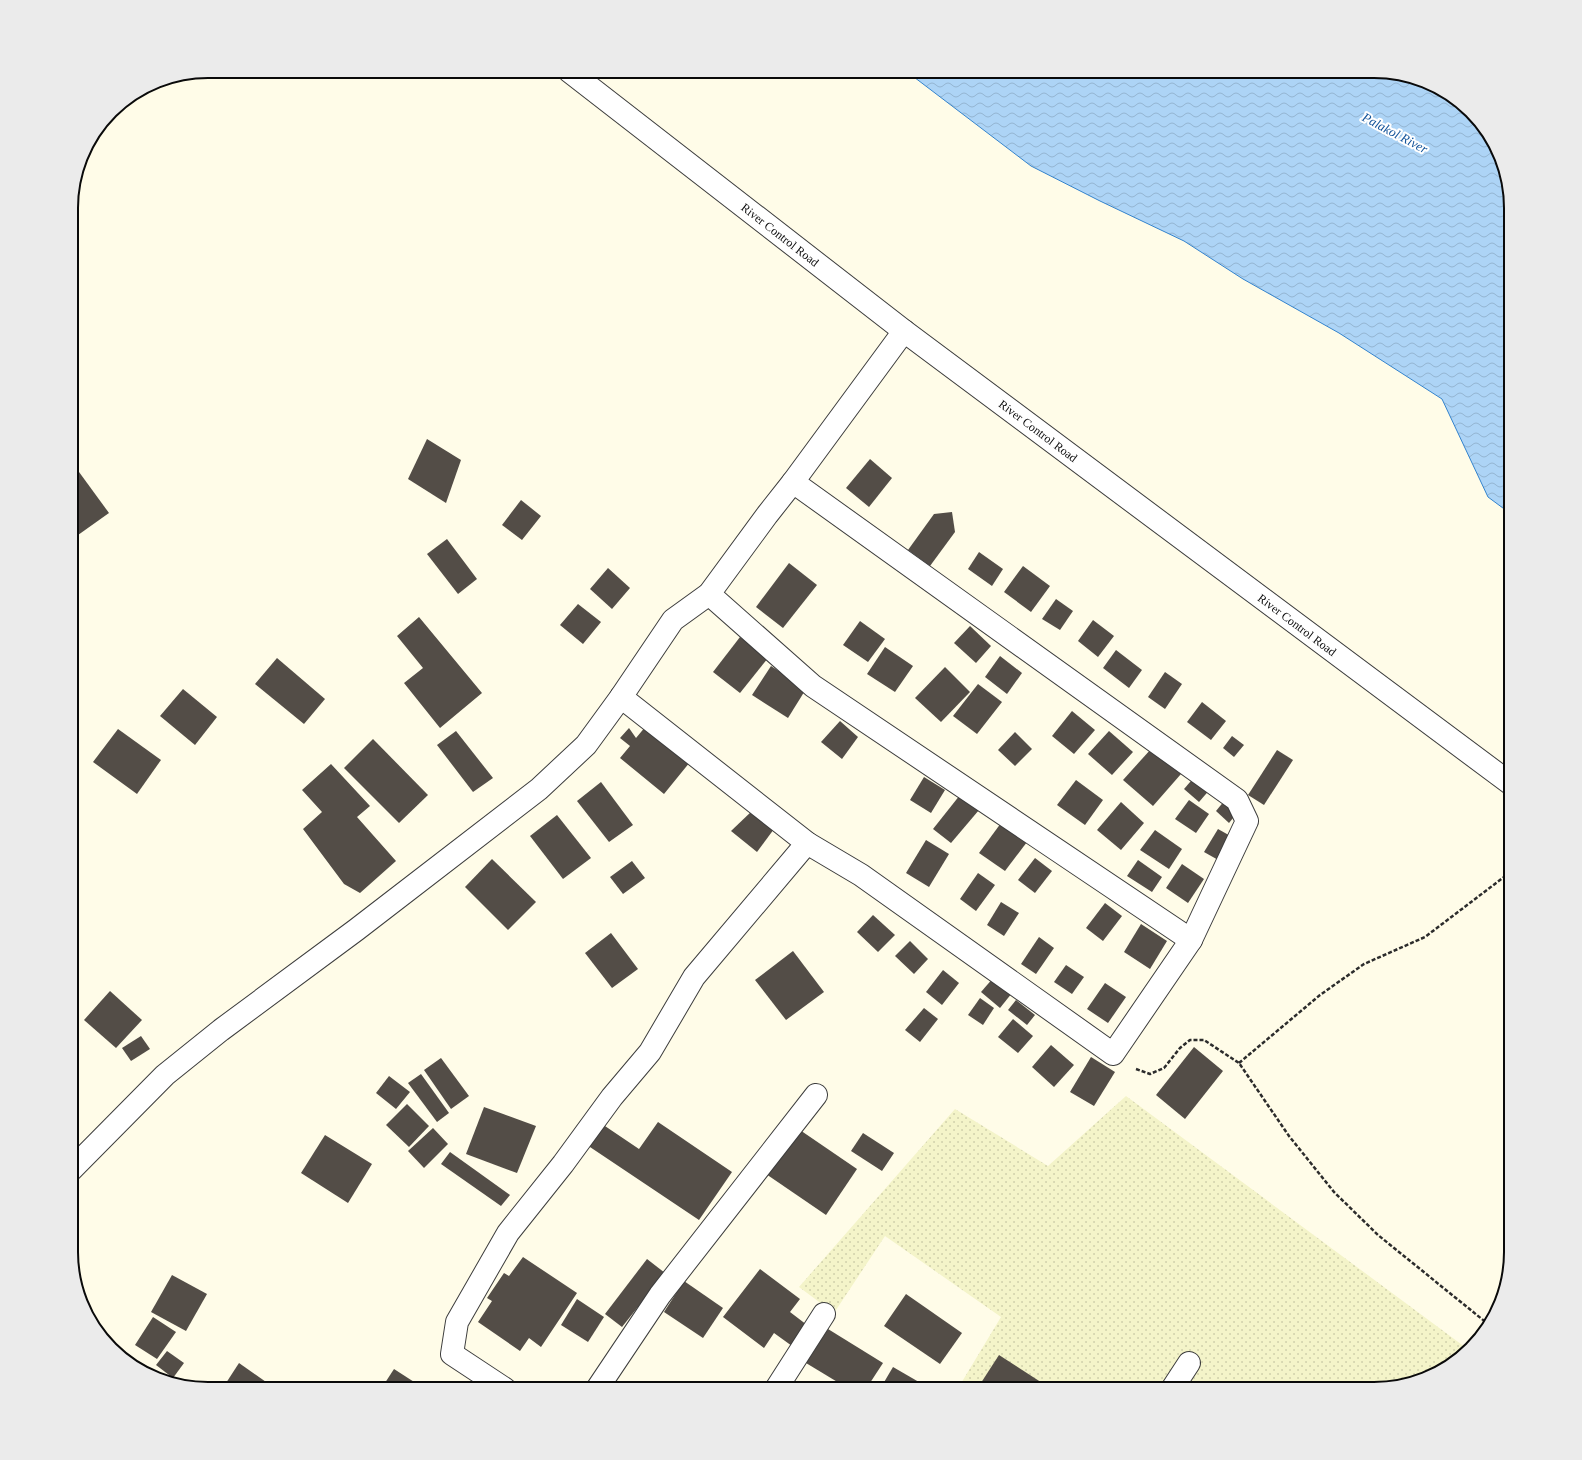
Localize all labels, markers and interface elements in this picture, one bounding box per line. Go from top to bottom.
water label: Palakol River [1359,109,1431,157]
street label: River Control Road [738,200,822,270]
street label: River Control Road [996,397,1080,465]
street label: River Control Road [1255,591,1339,659]

